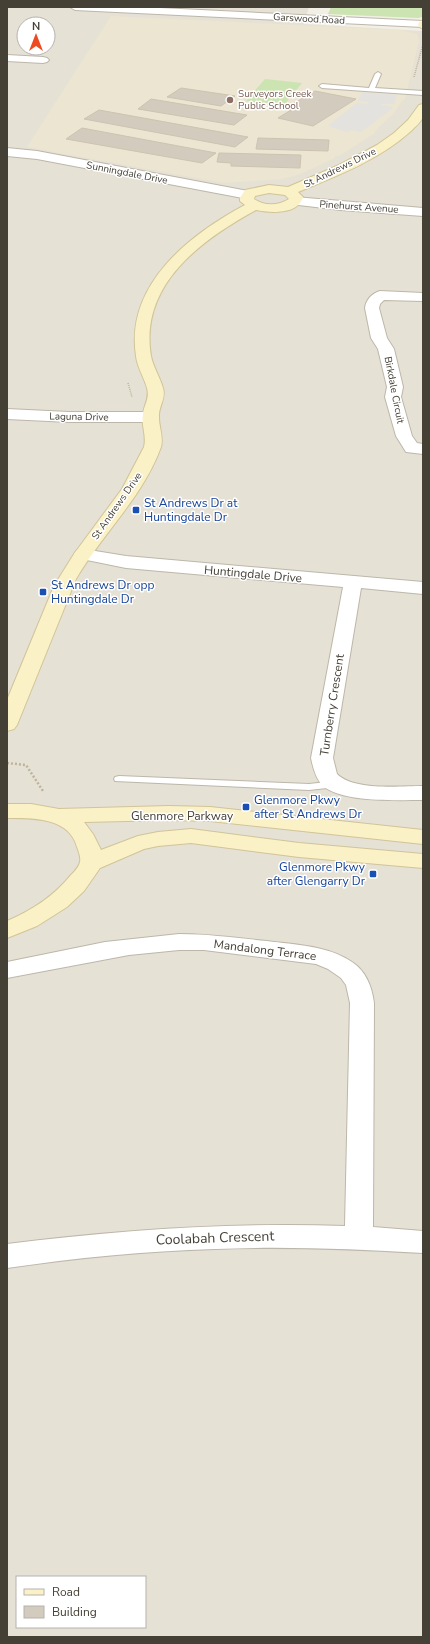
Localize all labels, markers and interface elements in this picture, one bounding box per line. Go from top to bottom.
street label: Garswood Road [273,10,345,28]
north arrow [16,16,56,56]
text: N [32,19,40,34]
place label: Surveyors Creek Public School [238,87,312,113]
marker: Surveyors Creek Public School [225,95,235,105]
street label: St Andrews Drive [301,144,379,192]
street label: Sunningdale Drive [85,158,169,188]
street label: Pinehurst Avenue [319,197,399,217]
street label: Birkdale Circuit [381,355,407,425]
street label: Laguna Drive [49,409,109,425]
street label: St Andrews Drive [89,470,145,542]
place label: St Andrews Dr at Huntingdale Dr [144,495,238,525]
marker: St Andrews Dr at Huntingdale Dr [131,505,141,515]
street label: Huntingdale Drive [203,562,303,586]
place label: St Andrews Dr opp Huntingdale Dr [51,577,155,607]
marker: St Andrews Dr opp Huntingdale Dr [38,587,48,597]
street label: Turnberry Crescent [316,652,348,757]
place label: Glenmore Pkwy after St Andrews Dr [254,792,362,822]
marker: Glenmore Pkwy after St Andrews Dr [241,802,251,812]
street label: Glenmore Parkway [131,808,234,824]
place label: Glenmore Pkwy after Glengarry Dr [267,859,366,889]
marker: Glenmore Pkwy after Glengarry Dr [368,869,378,879]
street label: Mandalong Terrace [213,936,317,964]
street label: Coolabah Crescent [156,1226,275,1250]
legend [16,1576,146,1628]
text: Road [52,1584,80,1600]
text: Building [52,1604,97,1620]

